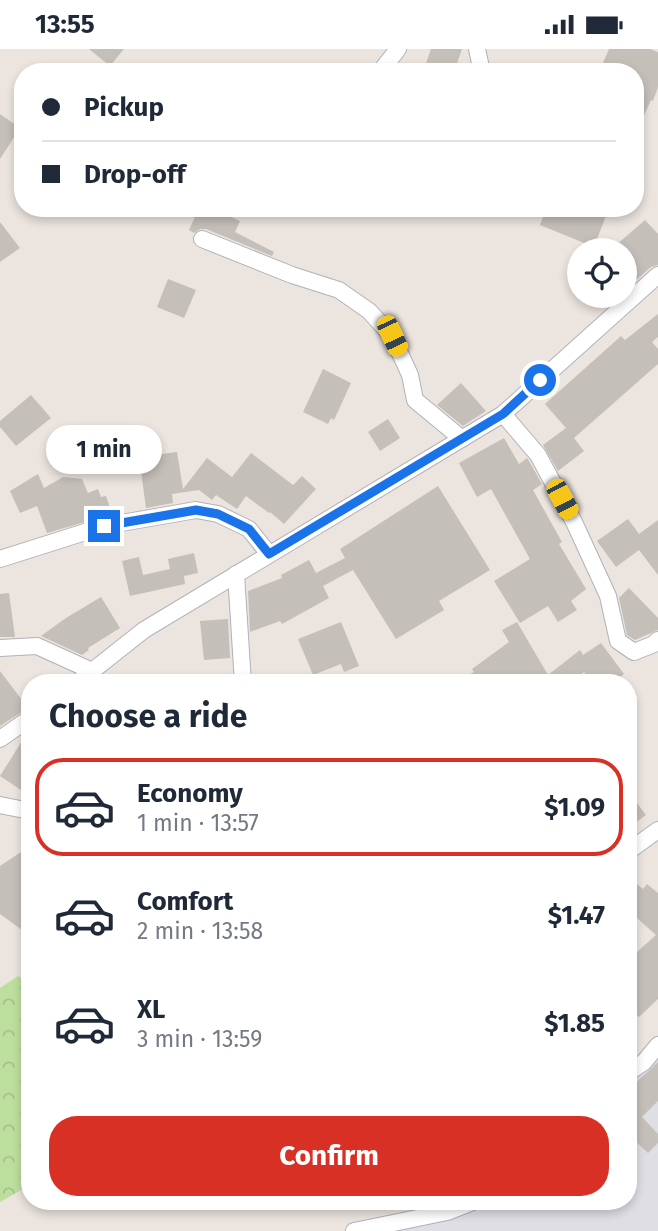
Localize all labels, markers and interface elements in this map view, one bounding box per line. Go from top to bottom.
text: 13:55 [35,9,95,40]
text: Pickup [84,92,164,123]
text: Drop-off [84,159,186,190]
map controls [567,238,637,308]
button: locate [567,238,637,308]
car [374,313,411,359]
route start [524,364,556,396]
callout: 1 min [46,425,162,473]
text: 1 min [76,435,132,463]
car [543,476,582,522]
route end [88,510,120,542]
text: Choose a ride [49,697,247,735]
icon: car [53,776,116,839]
text: Economy [137,778,243,809]
text: $1.09 [544,792,605,823]
text: 1 min · 13:57 [137,809,259,837]
icon: car [53,884,116,947]
text: Comfort [137,886,233,917]
text: $1.47 [548,900,605,931]
text: 2 min · 13:58 [137,917,263,945]
icon: car [53,992,116,1055]
text: XL [137,994,165,1025]
text: $1.85 [544,1008,605,1039]
text: 3 min · 13:59 [137,1025,262,1053]
button: Confirm [49,1116,609,1196]

